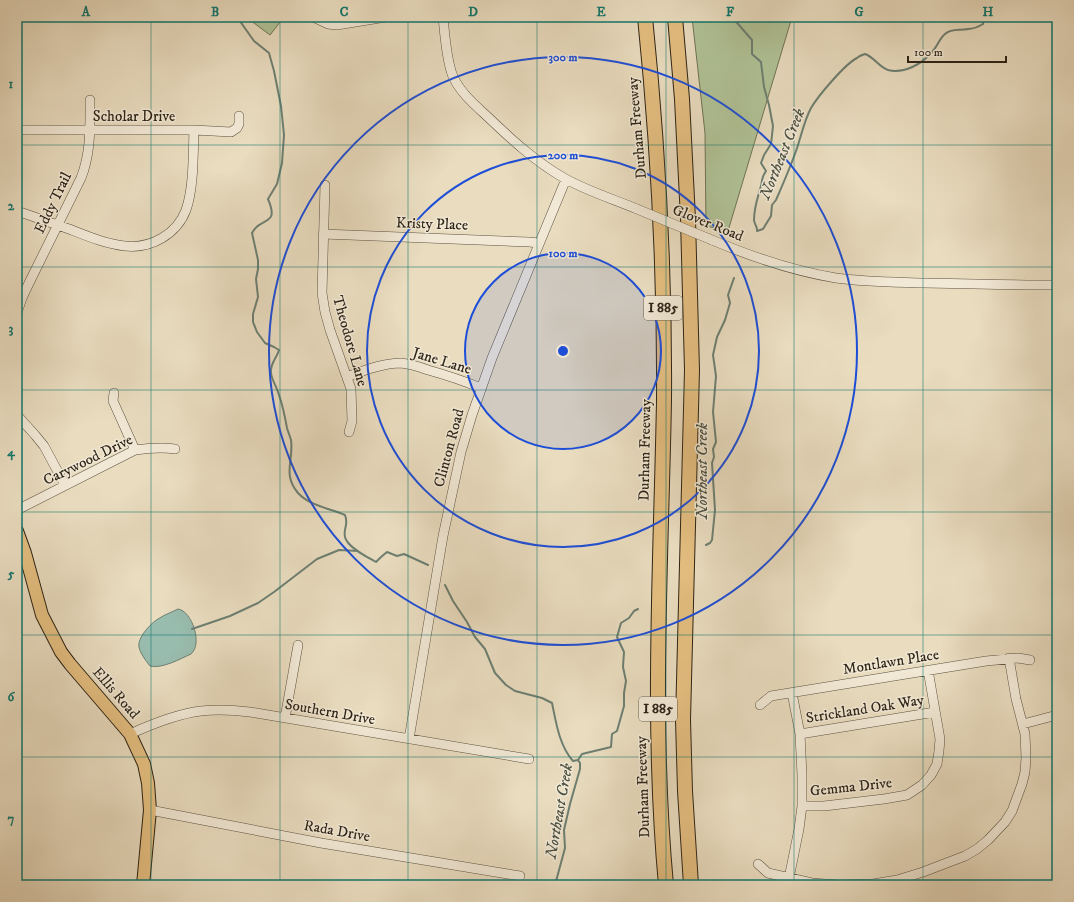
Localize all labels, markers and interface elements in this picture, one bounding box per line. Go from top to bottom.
text: A [81,4,91,20]
text: B [211,4,219,20]
text: C [340,4,349,20]
text: D [468,4,478,20]
text: E [596,4,606,20]
text: F [726,4,735,20]
text: G [854,4,864,20]
text: H [983,4,994,20]
scale bar [908,38,1006,64]
text: 100 m [914,45,943,60]
text: 300 m [549,50,577,65]
street label: Durham Freeway [623,75,651,180]
text: 1 [9,76,14,92]
water label: Northeast Creek [754,105,809,203]
street label: Scholar Drive [93,107,175,126]
text: 200 m [548,148,578,163]
street label: Eddy Trail [30,169,76,237]
text: 2 [8,198,15,214]
street label: Glover Road [670,200,747,246]
street label: Kristy Place [396,213,468,235]
text: 100 m [549,246,577,261]
street label: Theodore Lane [328,293,372,389]
road number: I 885 [644,296,682,320]
text: 3 [9,321,14,337]
street label: Jane Lane [408,342,474,379]
centre of rings [556,344,570,358]
street label: Durham Freeway [635,398,655,501]
street label: Clinton Road [429,406,469,489]
water label: Northeast Creek [692,423,712,520]
street label: Carywood Drive [40,430,136,490]
text: 4 [6,444,15,461]
text: 5 [7,566,15,582]
street label: Montlawn Place [842,645,940,679]
street label: Ellis Road [88,663,144,723]
text: 6 [8,689,16,705]
street label: Strickland Oak Way [805,690,926,728]
street label: Southern Drive [283,695,377,729]
road number: I 885 [639,697,677,721]
street label: Durham Freeway [632,735,654,838]
water label: Northeast Creek [541,762,577,861]
street label: Gemma Drive [809,773,893,801]
text: 7 [8,811,15,827]
street label: Rada Drive [302,816,372,846]

